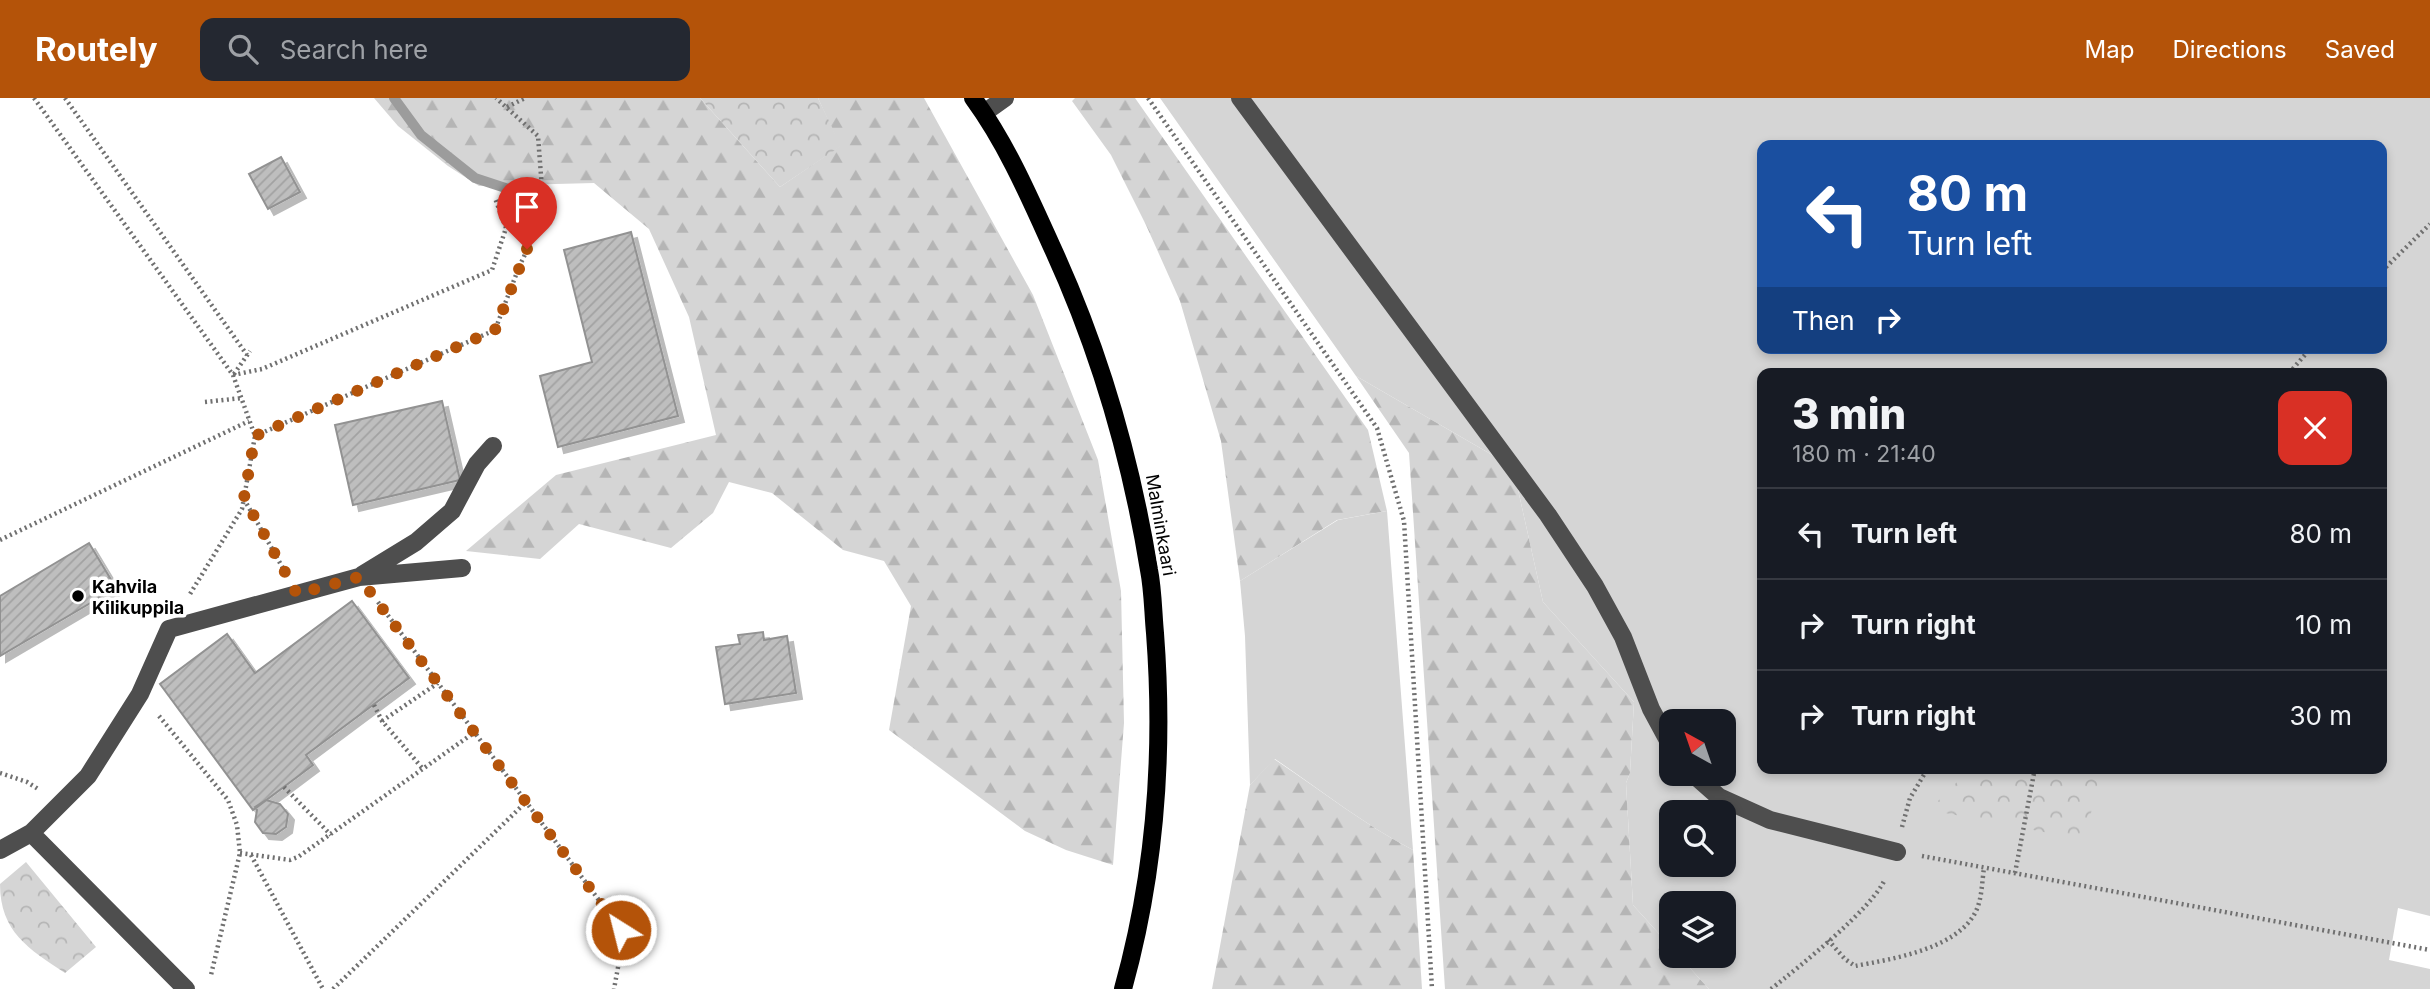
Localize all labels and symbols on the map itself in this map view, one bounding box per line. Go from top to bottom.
pin [497,177,557,249]
street label: Malminkaari [1142,472,1180,578]
place label: Kahvila Kilikuppila [92,576,184,618]
marker: Kahvila Kilikuppila [70,588,86,604]
north arrow [1659,709,1736,786]
position arrow [584,893,658,967]

